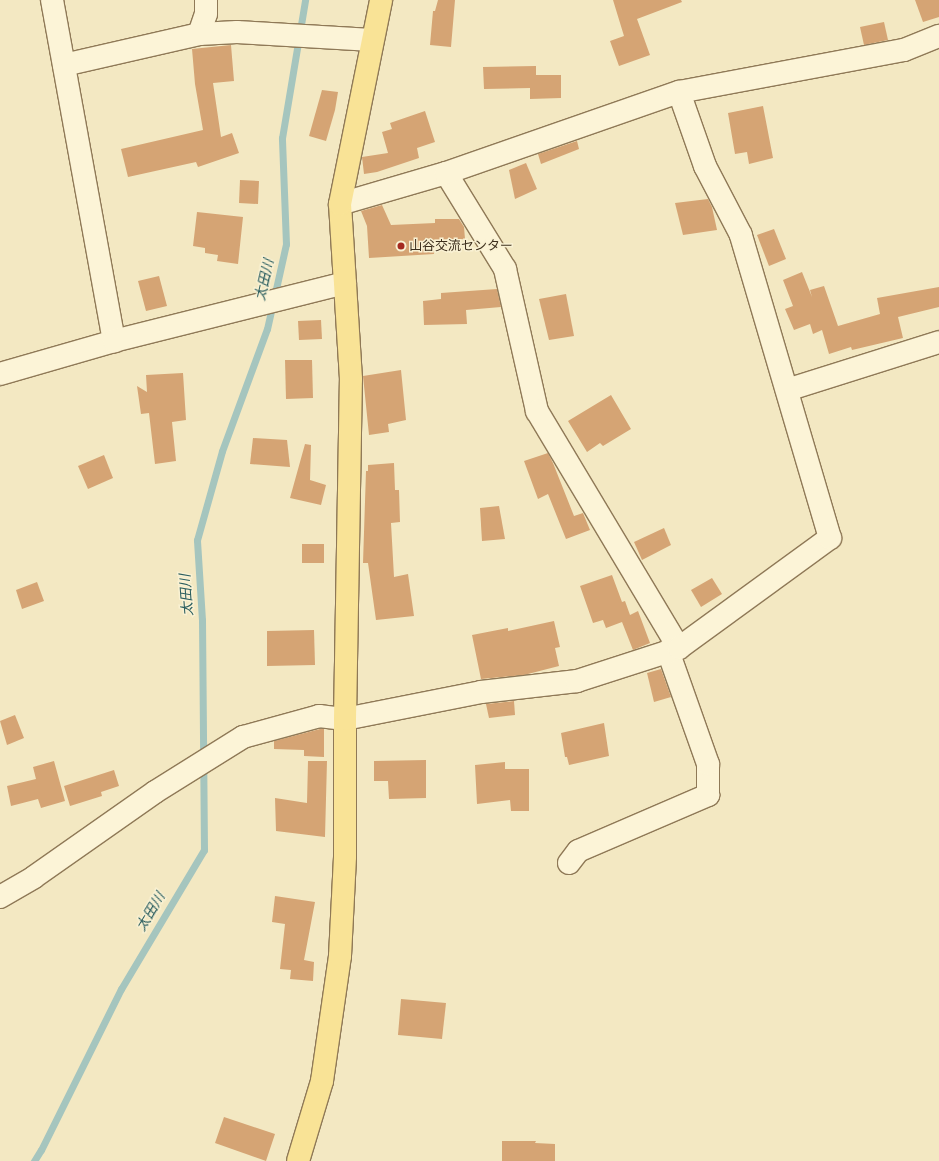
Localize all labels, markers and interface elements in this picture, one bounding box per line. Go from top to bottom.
place label: 山谷交流センター [409,238,513,254]
marker: 山谷交流センター [396,241,406,251]
water label: 太田川 [252,258,278,302]
water label: 太田川 [177,573,197,617]
water label: 太田川 [133,890,169,934]

